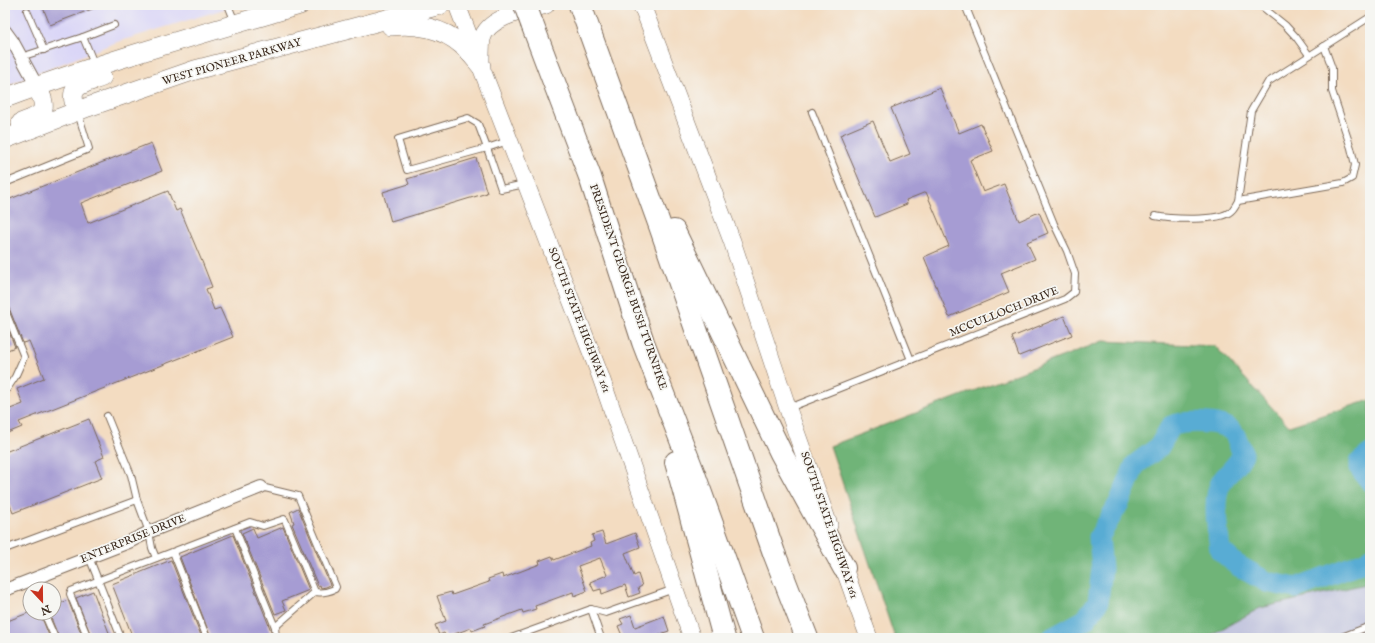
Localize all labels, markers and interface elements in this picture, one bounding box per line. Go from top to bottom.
street label: WEST PIONEER PARKWAY [161,35,304,89]
street label: PRESIDENT GEORGE BUSH TURNPIKE [586,182,670,392]
street label: SOUTH STATE HIGHWAY 161 [545,245,613,395]
street label: MCCULLOCH DRIVE [947,284,1061,340]
street label: SOUTH STATE HIGHWAY 161 [797,450,861,600]
street label: ENTERPRISE DRIVE [78,511,188,567]
north arrow [22,581,62,621]
text: N [38,601,53,618]

